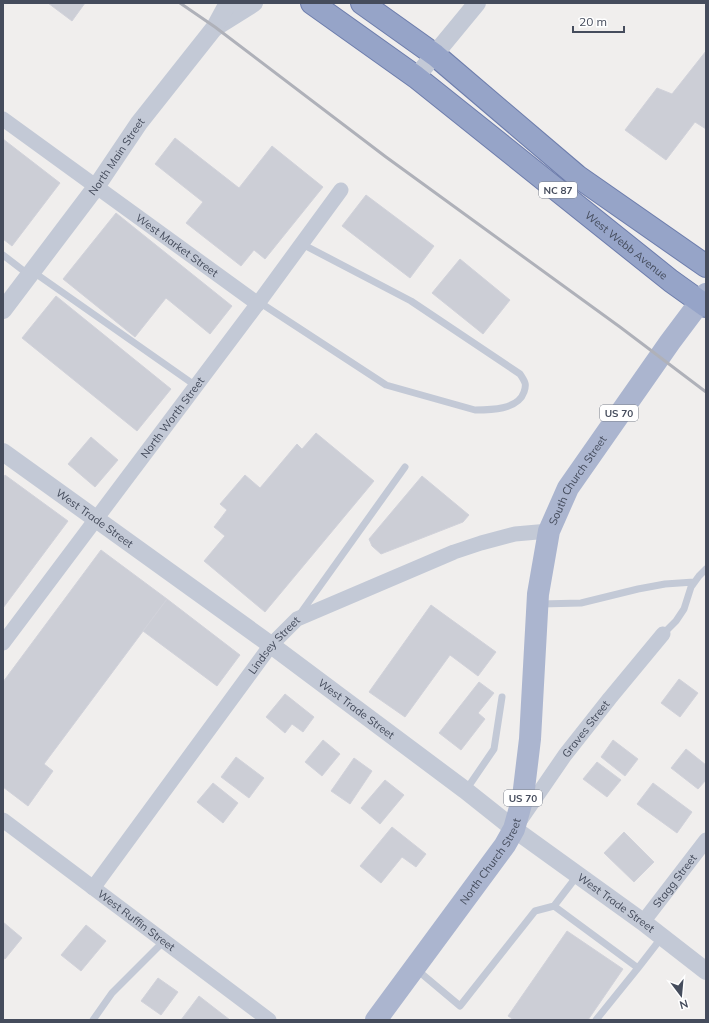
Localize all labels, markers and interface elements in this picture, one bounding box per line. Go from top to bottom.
scale bar [573,8,624,34]
text: 20 m [579,14,607,29]
street label: North Main Street [85,115,148,198]
road number: NC 87 [539,182,577,198]
street label: West Webb Avenue [582,208,670,283]
street label: West Market Street [133,211,221,280]
street label: North Worth Street [137,374,207,461]
road number: US 70 [600,405,638,421]
street label: South Church Street [546,433,610,527]
street label: West Trade Street [53,485,136,551]
street label: Lindsey Street [245,613,303,677]
street label: West Trade Street [315,676,398,742]
street label: Graves Street [559,697,613,760]
road number: US 70 [504,790,542,806]
street label: North Church Street [457,816,524,907]
street label: Stagg Street [650,851,700,910]
street label: West Trade Street [575,870,658,936]
street label: West Ruffin Street [95,887,178,954]
north arrow [661,975,701,1015]
text: N [678,997,690,1012]

